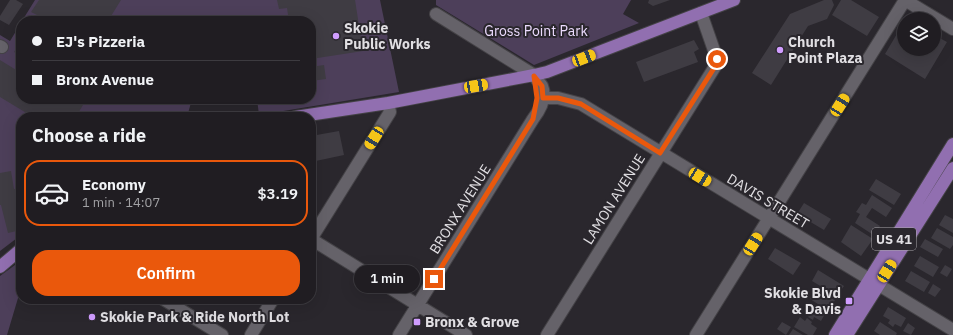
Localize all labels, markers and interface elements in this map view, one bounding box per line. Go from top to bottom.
map controls [897,12,941,56]
button: layers [897,12,941,56]
place label: Skokie Public Works [344,19,431,53]
park label: Gross Point Park [484,22,588,40]
marker: Skokie Public Works [331,31,341,41]
text: EJ's Pizzeria [56,32,145,51]
place label: Church Point Plaza [788,33,862,67]
marker: Church Point Plaza [775,45,785,55]
car [571,48,597,68]
route start [708,50,726,68]
text: Bronx Avenue [56,70,154,89]
car [463,78,489,94]
car [829,92,851,118]
text: Choose a ride [32,124,146,147]
car [363,125,385,151]
street label: LAMON AVENUE [579,150,649,248]
street label: BRONX AVENUE [425,161,495,257]
car [687,166,713,188]
street label: DAVIS STREET [724,169,812,233]
icon: car [34,175,70,211]
text: Economy [82,175,146,194]
text: $3.19 [258,184,298,203]
text: 1 min · 14:07 [82,194,160,211]
road number: US 41 [872,228,916,250]
car [742,231,764,257]
button: Confirm [32,250,300,296]
car [876,258,898,284]
callout: 1 min [354,265,420,293]
text: 1 min [370,270,404,287]
route end [425,270,443,288]
place label: Skokie Blvd & Davis [764,284,841,318]
marker: Skokie Blvd & Davis [844,296,854,306]
place label: Skokie Park & Ride North Lot [100,308,289,326]
marker: Skokie Park & Ride North Lot [87,312,97,322]
place label: Bronx & Grove [425,313,520,331]
marker: Bronx & Grove [412,317,422,327]

